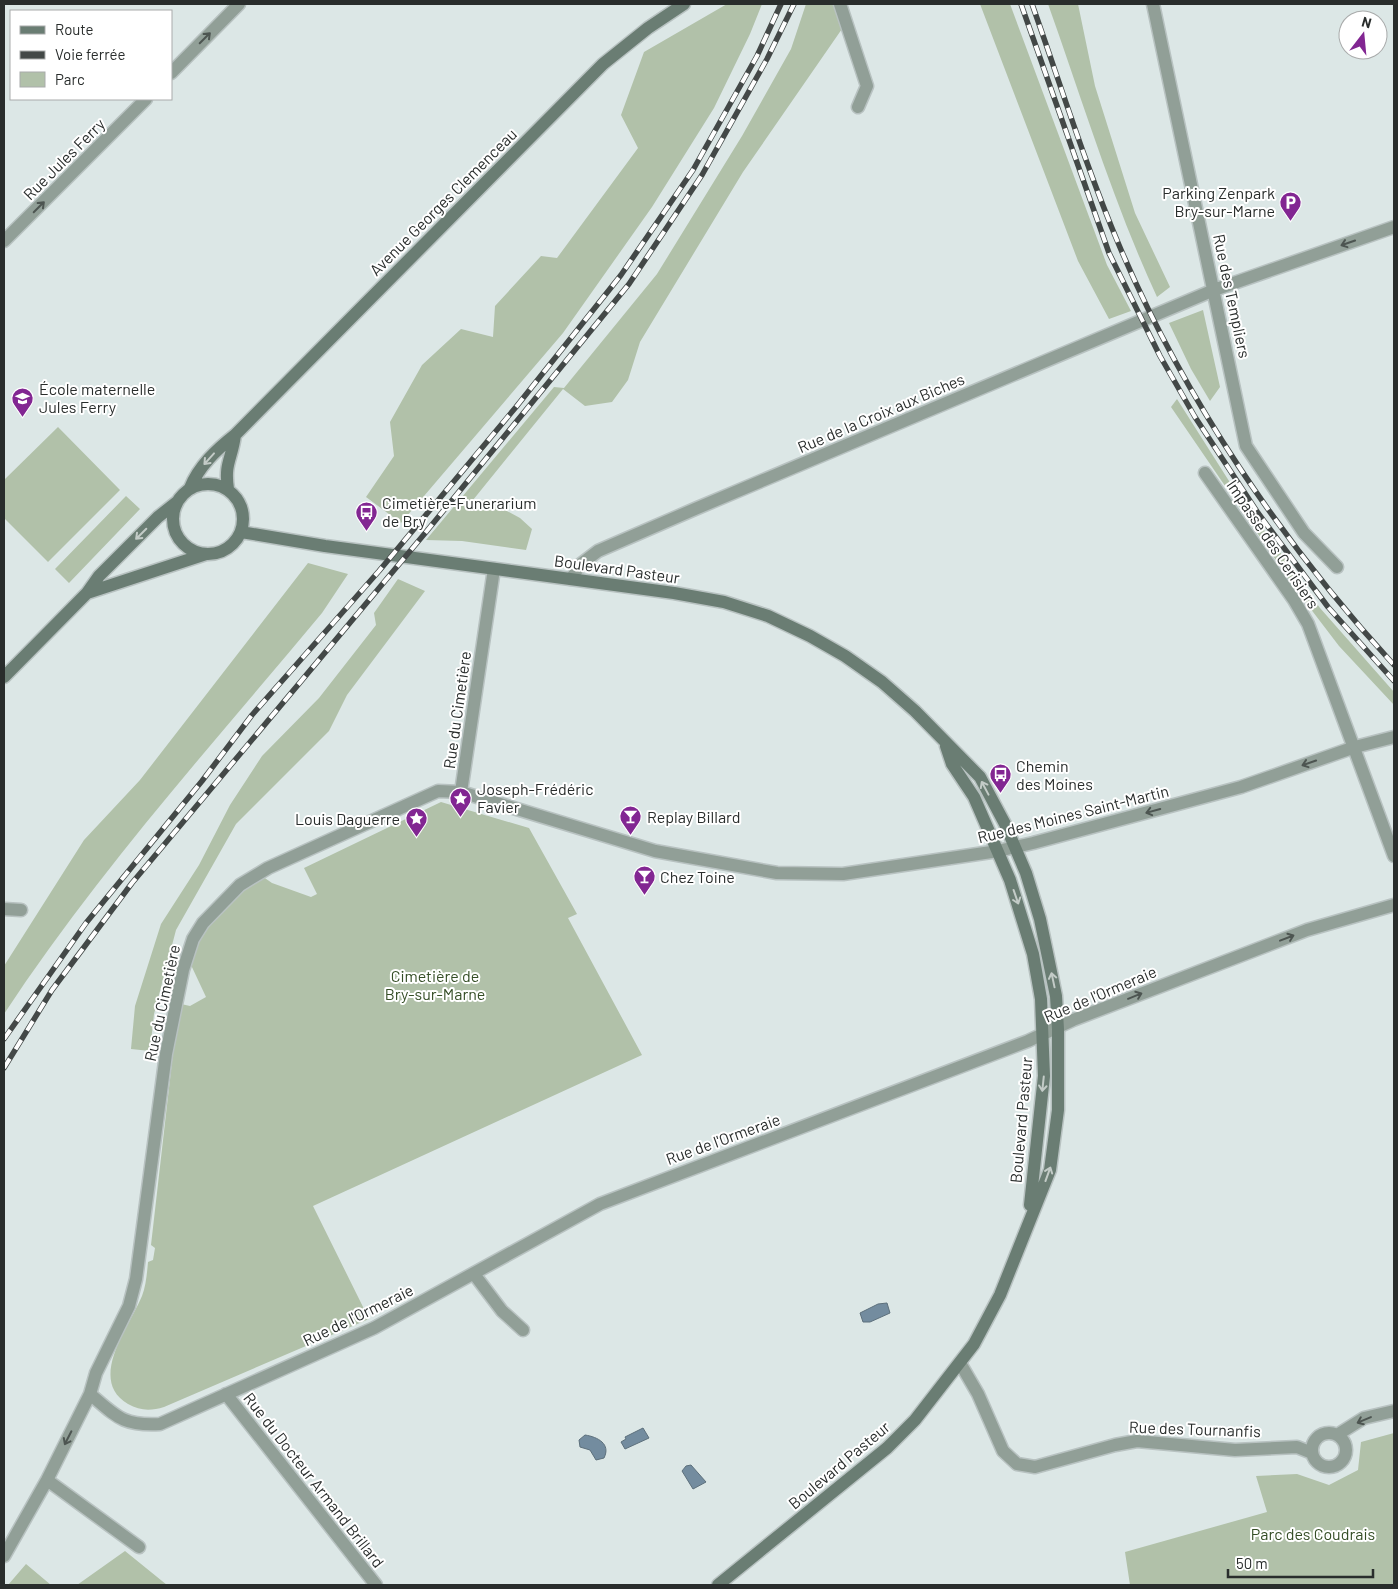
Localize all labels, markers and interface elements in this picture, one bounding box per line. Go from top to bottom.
legend [10,10,172,100]
north arrow [1338,10,1388,60]
text: N [1360,13,1374,31]
text: Route [55,20,94,38]
one-way arrow [199,33,211,45]
text: Voie ferrée [55,45,126,63]
text: Parc [55,70,85,88]
street label: Rue Jules Ferry [19,114,109,203]
street label: Avenue Georges Clemenceau [365,124,520,279]
place label: Parking Zenpark Bry-sur-Marne [1162,183,1275,220]
parking icon: Parking Zenpark Bry-sur-Marne [1279,190,1303,221]
one-way arrow [33,201,45,214]
street label: Rue des Templiers [1210,232,1255,360]
one-way arrow [1341,239,1356,248]
street label: Rue de la Croix aux Biches [795,369,967,456]
place label: École maternelle Jules Ferry [39,379,155,416]
school or university icon: École maternelle Jules Ferry [11,386,35,417]
one-way arrow [203,453,215,466]
street label: Impasse des Cerisiers [1223,476,1324,612]
place label: Cimetière-Funerarium de Bry [382,493,536,530]
bus stop icon: Cimetière-Funerarium de Bry [354,500,378,531]
one-way arrow [135,528,147,541]
street label: Boulevard Pasteur [553,550,681,587]
street label: Rue du Cimetière [439,650,474,770]
place label: Chemin des Moines [1016,756,1093,793]
one-way arrow [1301,759,1317,769]
bus stop icon: Chemin des Moines [988,763,1012,794]
place label: Joseph-Frédéric Favier [477,779,593,816]
one-way arrow [980,780,990,795]
street label: Rue des Moines Saint-Martin [975,781,1170,846]
place icon: Joseph-Frédéric Favier [449,786,473,817]
bar icon: Replay Billard [619,805,643,836]
one-way arrow [1146,806,1162,816]
place icon: Louis Daguerre [404,807,428,838]
place label: Replay Billard [647,807,741,826]
place label: Louis Daguerre [295,809,400,828]
bar icon: Chez Toine [632,865,656,896]
place label: Chez Toine [660,867,735,886]
one-way arrow [1012,888,1021,904]
one-way arrow [1279,933,1294,942]
street label: Rue du Cimetière [140,943,183,1063]
street label: Rue de l'Ormeraie [1041,961,1159,1026]
park label: Cimetière de Bry-sur-Marne [385,966,485,1003]
one-way arrow [1048,973,1057,989]
one-way arrow [1127,991,1142,1000]
street label: Boulevard Pasteur [1006,1056,1035,1184]
one-way arrow [1038,1076,1048,1092]
street label: Rue de l'Ormeraie [663,1109,783,1168]
one-way arrow [1044,1167,1053,1182]
street label: Rue de l'Ormeraie [300,1280,416,1349]
street label: Rue du Docteur Armand Brillard [240,1389,389,1571]
one-way arrow [1357,1415,1372,1425]
street label: Boulevard Pasteur [784,1417,893,1513]
street label: Rue des Tournanfis [1129,1417,1261,1440]
one-way arrow [63,1430,72,1445]
park label: Parc des Coudrais [1251,1524,1375,1543]
scale bar [1228,1546,1373,1578]
text: 50 m [1236,1554,1268,1572]

